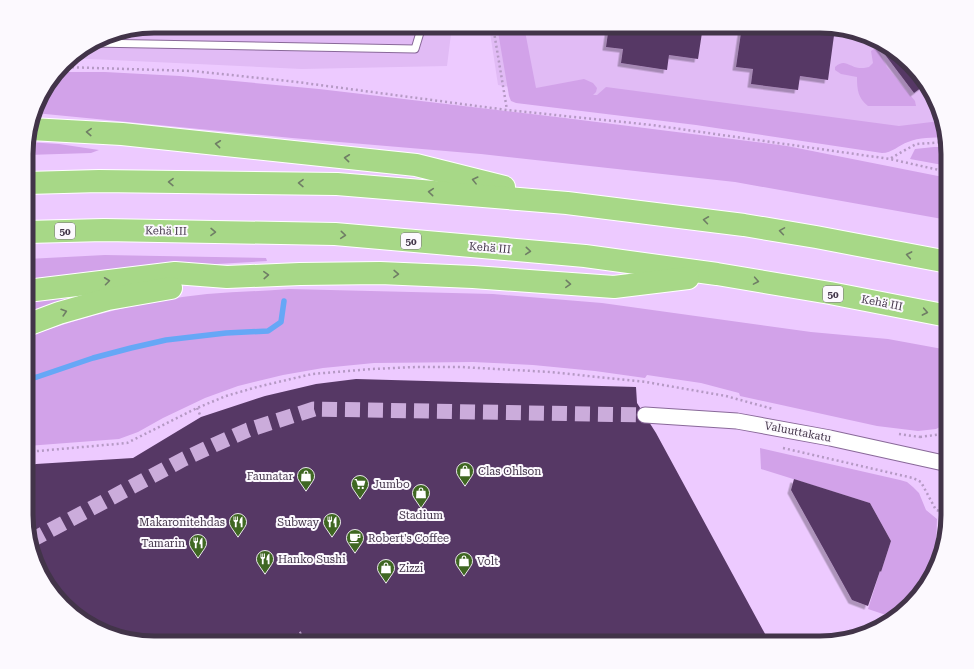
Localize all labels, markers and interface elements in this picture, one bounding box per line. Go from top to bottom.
one-way arrow [86,128,92,136]
one-way arrow [215,140,221,149]
one-way arrow [344,153,350,162]
one-way arrow [472,176,478,184]
one-way arrow [168,178,174,186]
one-way arrow [298,179,304,187]
one-way arrow [428,187,434,196]
one-way arrow [703,216,709,225]
road number: 50 [55,223,75,239]
street label: Kehä III [145,224,187,238]
one-way arrow [778,227,785,236]
one-way arrow [210,228,216,236]
one-way arrow [340,230,346,239]
road number: 50 [401,233,421,249]
street label: Kehä III [469,240,511,256]
one-way arrow [525,247,531,256]
one-way arrow [906,251,913,259]
one-way arrow [393,269,399,278]
one-way arrow [263,271,269,280]
one-way arrow [753,276,759,285]
one-way arrow [104,277,111,286]
one-way arrow [565,279,571,288]
road number: 50 [823,286,843,302]
street label: Kehä III [860,293,904,313]
one-way arrow [922,307,928,315]
one-way arrow [60,308,67,317]
street label: Valuuttakatu [764,419,833,445]
shop icon: Clas Ohlson [455,461,475,486]
place label: Clas Ohlson [478,465,541,478]
shop icon: Faunatar [296,466,316,491]
place label: Faunatar [247,470,293,483]
supermarket icon: Jumbo [350,474,370,499]
place label: Jumbo [373,478,410,491]
shop icon: Stadium [411,483,431,508]
place label: Stadium [399,509,443,522]
restaurant icon: Makaronitehdas [228,512,248,537]
restaurant icon: Subway [322,512,342,537]
place label: Makaronitehdas [139,516,225,529]
place label: Subway [277,516,319,529]
cafe icon: Robert's Coffee [345,528,365,553]
place label: Robert's Coffee [368,532,449,545]
restaurant icon: Tamarin [188,533,208,558]
place label: Tamarin [141,537,185,550]
restaurant icon: Hanko Sushi [255,549,275,574]
shop icon: Volt [454,551,474,576]
place label: Hanko Sushi [278,553,346,566]
place label: Volt [477,555,498,568]
shop icon: Zizzi [376,558,396,583]
place label: Zizzi [399,562,424,575]

